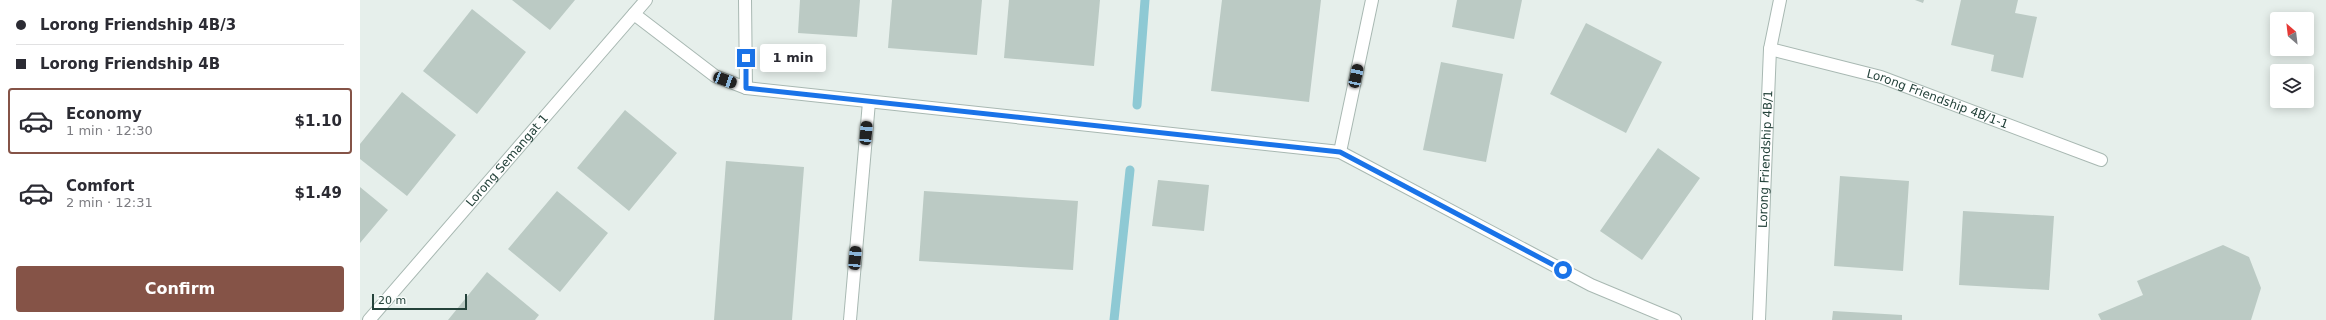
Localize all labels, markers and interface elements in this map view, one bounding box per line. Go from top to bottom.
north arrow [2270,12,2314,56]
map controls [2270,12,2314,108]
text: Lorong Friendship 4B/3 [40,16,236,34]
callout: 1 min [760,44,826,72]
route end [737,49,755,67]
text: 1 min [773,50,813,65]
text: Lorong Friendship 4B [40,55,220,73]
car [1348,63,1364,89]
button: layers [2270,64,2314,108]
street label: Lorong Friendship 4B/1-1 [1865,67,2010,131]
car [712,70,738,90]
street label: Lorong Friendship 4B/1 [1756,90,1775,228]
icon: car [18,103,54,139]
text: Economy [66,105,142,123]
street label: Lorong Semangat 1 [463,111,551,210]
text: $1.10 [295,112,342,130]
car [859,121,873,145]
text: 1 min · 12:30 [66,123,153,138]
icon: car [18,175,54,211]
text: Comfort [66,177,134,195]
text: $1.49 [295,184,342,202]
text: 2 min · 12:31 [66,195,153,210]
car [848,246,862,270]
route start [1554,261,1572,279]
button: Confirm [16,266,344,312]
scale bar [372,292,467,311]
text: 20 m [378,294,406,307]

